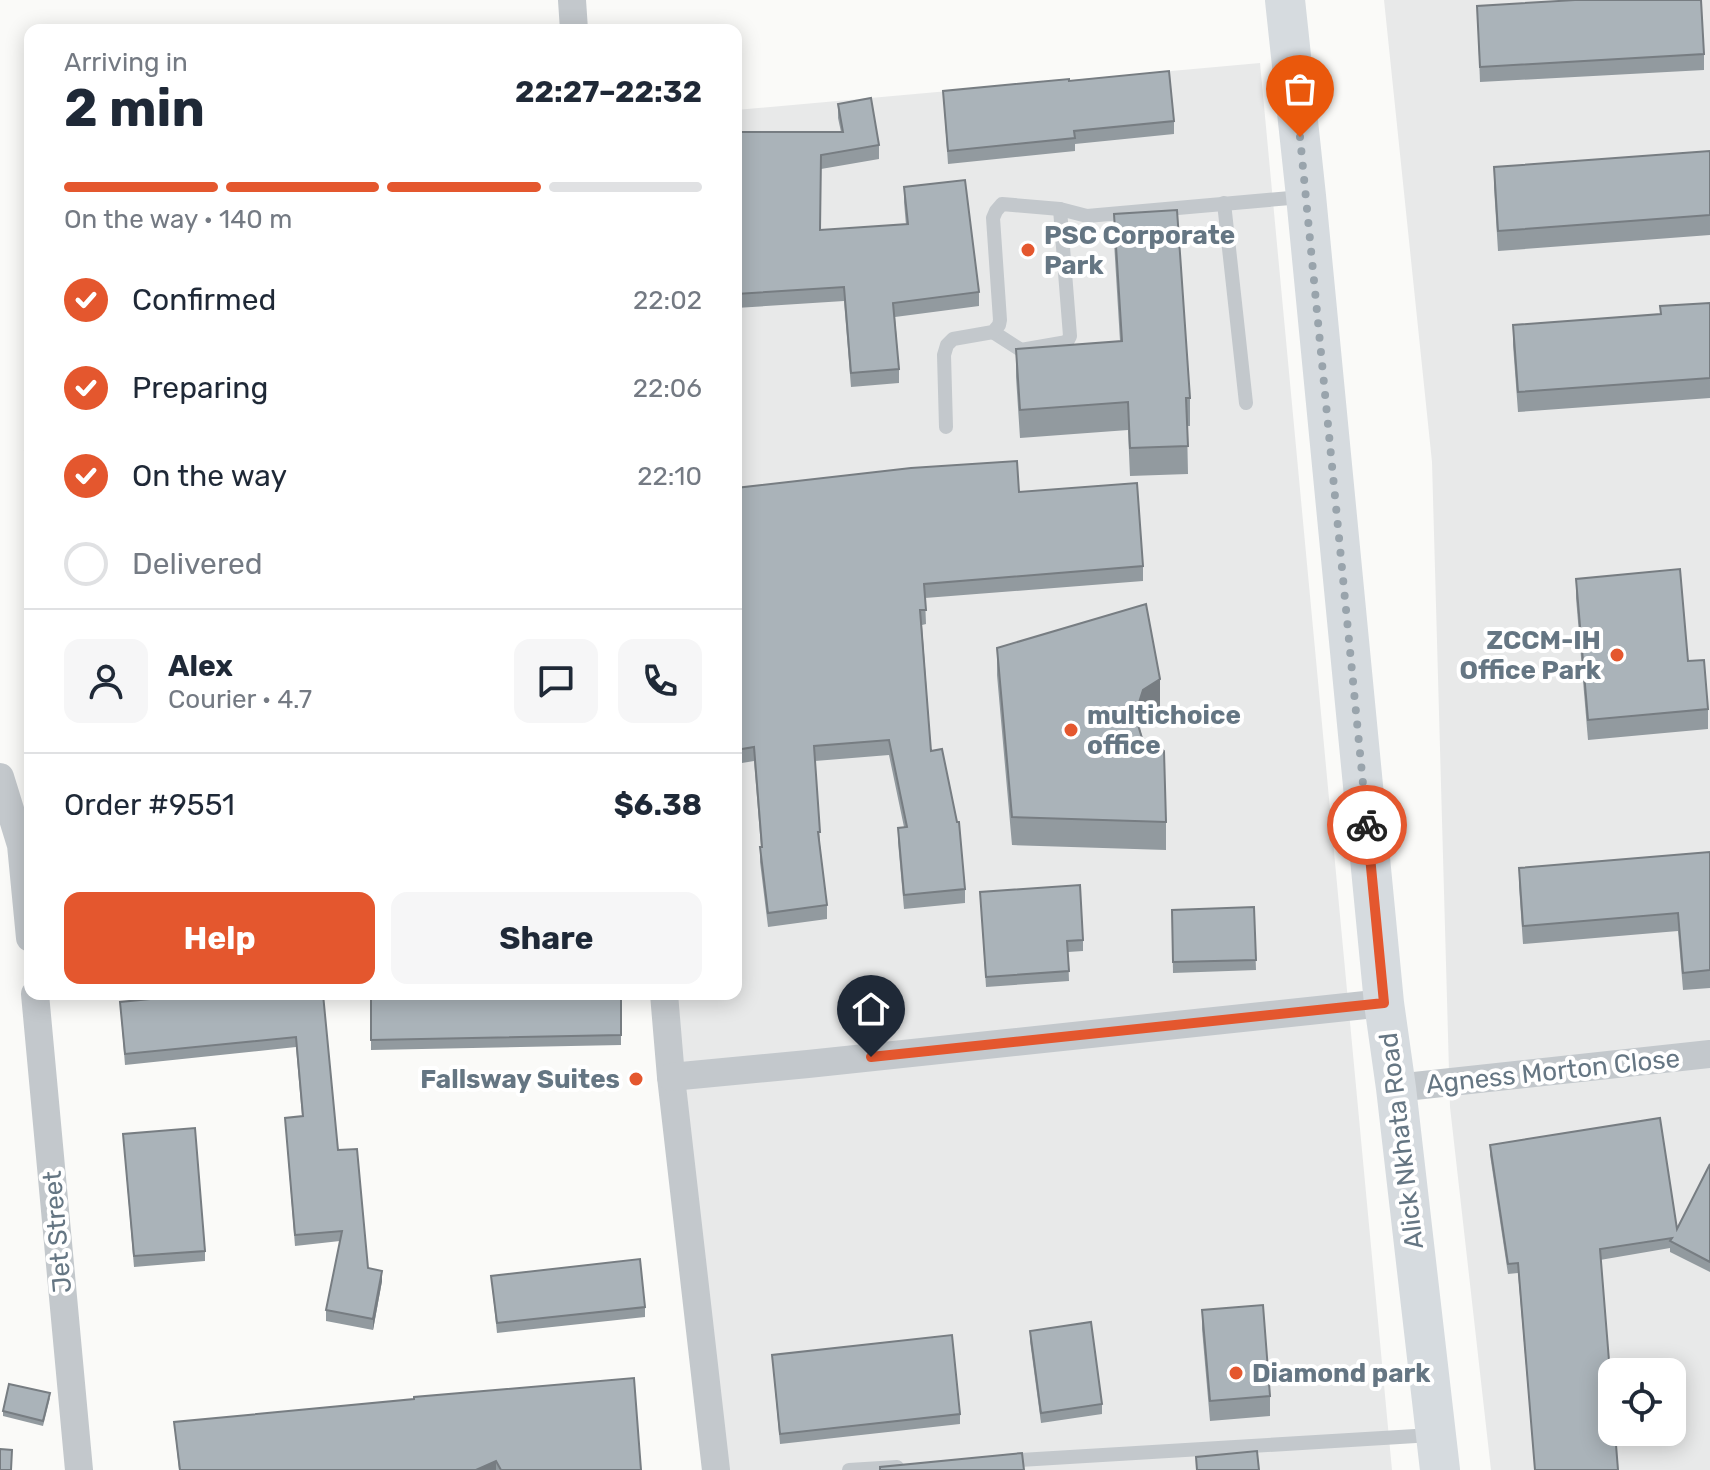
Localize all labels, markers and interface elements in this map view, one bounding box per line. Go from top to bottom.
text: Arriving in [64,47,188,78]
pin [1266,55,1334,137]
icon: bag [1278,67,1322,111]
text: 22:27–22:32 [515,74,702,110]
text: 2 min [64,77,205,139]
text: On the way · 140 m [64,204,292,235]
place label: PSC Corporate Park [1044,220,1235,281]
marker: PSC Corporate Park [1019,241,1037,259]
icon: check [64,278,108,322]
text: Confirmed [132,282,276,318]
text: 22:02 [633,285,702,316]
icon: check [64,366,108,410]
text: Preparing [132,370,268,406]
text: 22:06 [633,373,702,404]
icon: check [64,454,108,498]
text: On the way [132,458,287,494]
text: 22:10 [637,461,702,492]
text: Delivered [132,546,263,582]
place label: ZCCM-IH Office Park [1459,625,1602,686]
button: person [64,639,148,723]
button: chat [514,639,598,723]
button: phone [618,639,702,723]
marker: ZCCM-IH Office Park [1608,646,1626,664]
text: Alex [168,648,233,684]
text: Courier · 4.7 [168,684,312,715]
place label: multichoice office [1087,700,1241,761]
marker: multichoice office [1062,721,1080,739]
courier [1327,785,1407,865]
text: Order #9551 [64,787,235,823]
text: $6.38 [614,787,702,823]
icon: bike [1345,803,1389,847]
button: Help [64,892,375,984]
button: Share [391,892,702,984]
pin [837,975,905,1057]
icon: home [849,987,893,1031]
street label: Alick Nkhata Road [1373,1031,1430,1251]
street label: Agness Morton Close [1425,1043,1681,1100]
place label: Fallsway Suites [420,1064,620,1095]
marker: Fallsway Suites [627,1070,645,1088]
street label: Jet Street [37,1170,78,1294]
place label: Diamond park [1252,1358,1431,1389]
map controls [1598,1358,1686,1446]
button: locate [1598,1358,1686,1446]
marker: Diamond park [1227,1364,1245,1382]

